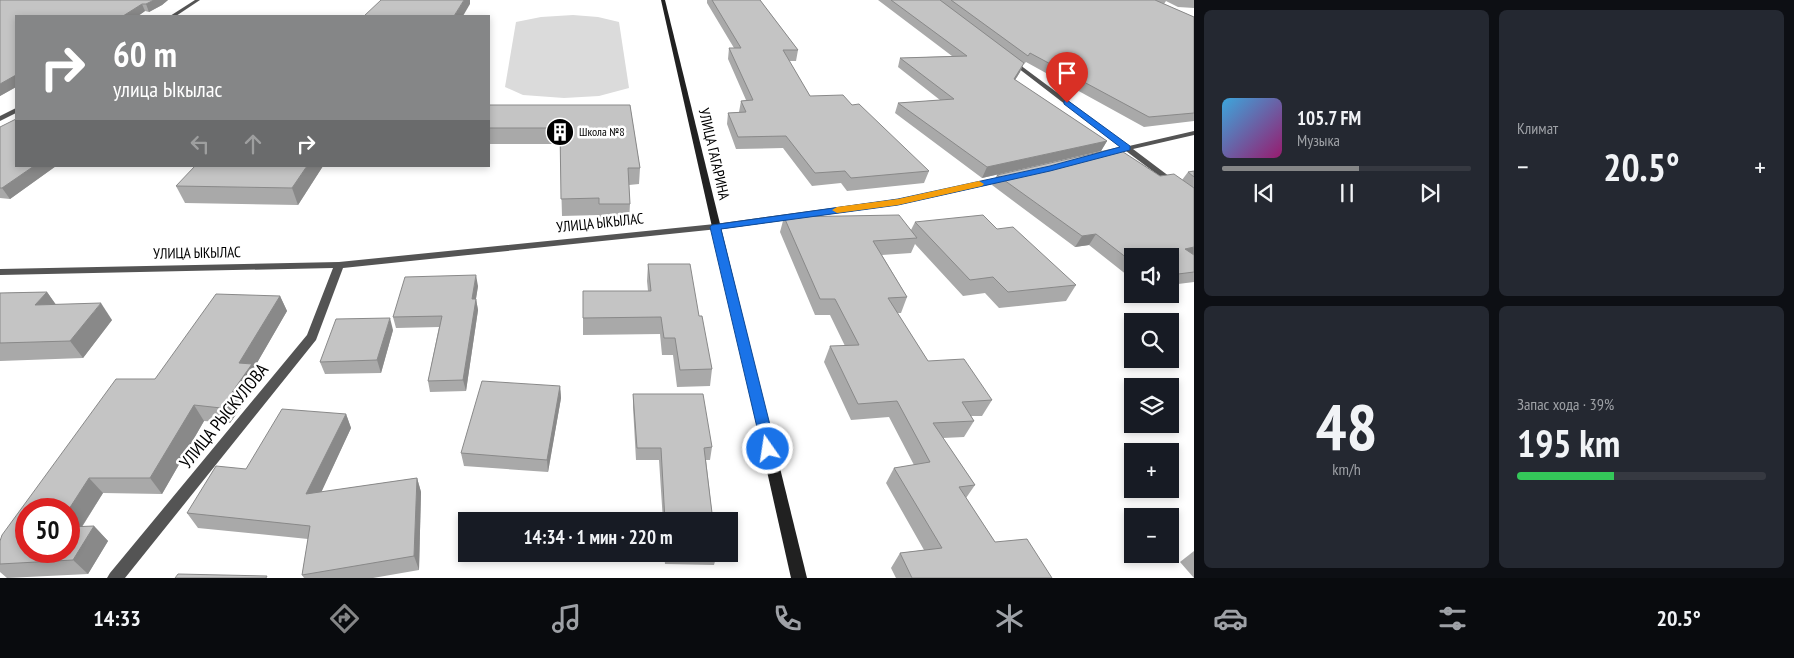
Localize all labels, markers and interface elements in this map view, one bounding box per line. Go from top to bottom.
text: 60 m [113,31,177,77]
icon: right [30,35,95,100]
pin [1046,52,1088,103]
icon: arrive [1053,59,1081,87]
text: улица Ыкылас [113,75,222,103]
street label: УЛИЦА ГАГАРИНА [695,106,734,202]
text: 105.7 FM [1297,106,1361,130]
building icon: Школа №8 [545,117,575,147]
text: Климат [1517,118,1558,138]
place label: Школа №8 [579,124,625,139]
icon: left [186,130,214,158]
icon: ahead [239,130,267,158]
icon: right [292,130,320,158]
text: Музыка [1297,130,1340,150]
text: 20.5° [1603,142,1680,191]
text: − [1517,148,1529,185]
text: + [1754,148,1766,185]
icon: previous [1250,179,1278,207]
icon: pause [1333,179,1361,207]
icon: next [1416,179,1444,207]
street label: УЛИЦА ЫКЫЛАС [555,208,645,237]
street label: УЛИЦА ЫКЫЛАС [153,242,241,263]
map controls [1124,248,1179,563]
button: sound [1124,248,1179,303]
button: search [1124,313,1179,368]
street label: УЛИЦА РЫСКУЛОВА [174,358,273,473]
button: layers [1124,378,1179,433]
text: 48 [1315,384,1378,468]
text: Запас хода · 39% [1517,394,1614,414]
text: 195 km [1517,418,1620,467]
position arrow [741,422,793,474]
button: + [1124,443,1179,498]
text: km/h [1332,459,1361,479]
speed limit sign: 50 [15,498,80,563]
button: − [1124,508,1179,563]
text: 14:34 · 1 мин · 220 m [524,525,672,549]
icon: directions [327,601,362,636]
icon: music [549,601,584,636]
icon: phone [770,601,805,636]
icon: climate [992,601,1027,636]
icon: car [1213,601,1248,636]
icon: filters [1435,601,1470,636]
text: 14:33 [93,604,141,632]
text: 20.5° [1656,604,1701,632]

